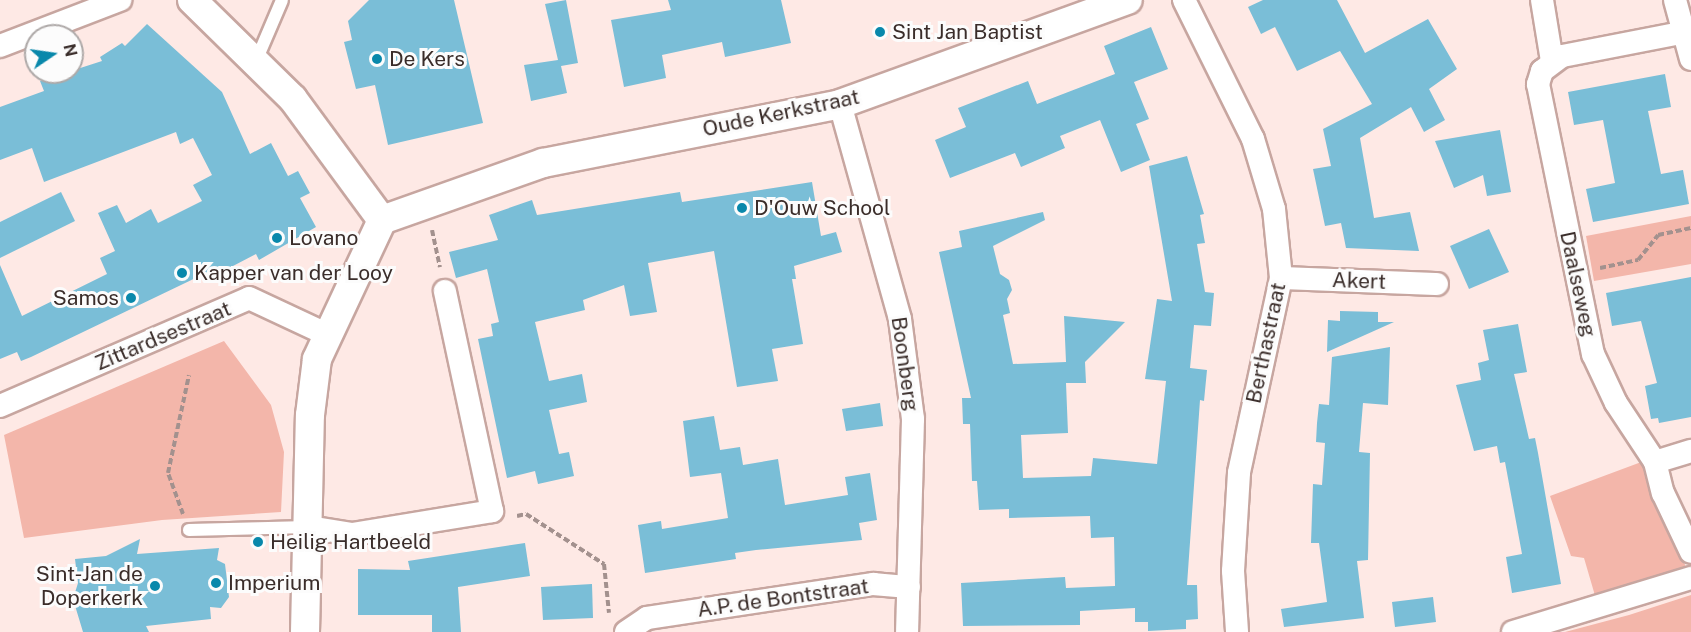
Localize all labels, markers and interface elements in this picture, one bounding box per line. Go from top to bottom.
place label: Sint Jan Baptist [892,19,1043,45]
north arrow [24,24,84,84]
marker: Sint Jan Baptist [873,25,887,39]
text: N [59,42,81,59]
place label: De Kers [389,46,465,72]
marker: De Kers [370,52,384,66]
street label: Oude Kerkstraat [700,84,862,142]
place label: D'Ouw School [754,195,890,221]
marker: D'Ouw School [735,201,749,215]
place label: Lovano [289,225,358,251]
street label: Daalseweg [1555,229,1601,339]
marker: Lovano [270,231,284,245]
place label: Kapper van der Looy [194,260,393,286]
marker: Kapper van der Looy [175,266,189,280]
street label: Akert [1331,267,1387,295]
street label: Berthastraat [1241,280,1291,406]
place label: Samos [53,285,119,311]
marker: Samos [124,291,138,305]
street label: Zittardsestraat [91,296,235,376]
street label: Boonberg [886,315,924,413]
place label: Heilig Hartbeeld [270,529,431,555]
marker: Heilig Hartbeeld [251,535,265,549]
place label: Sint-Jan de Doperkerk [36,561,143,611]
place label: Imperium [228,570,320,596]
street label: A.P. de Bontstraat [695,573,871,623]
marker: Imperium [209,576,223,590]
marker: Sint-Jan de Doperkerk [148,579,162,593]

